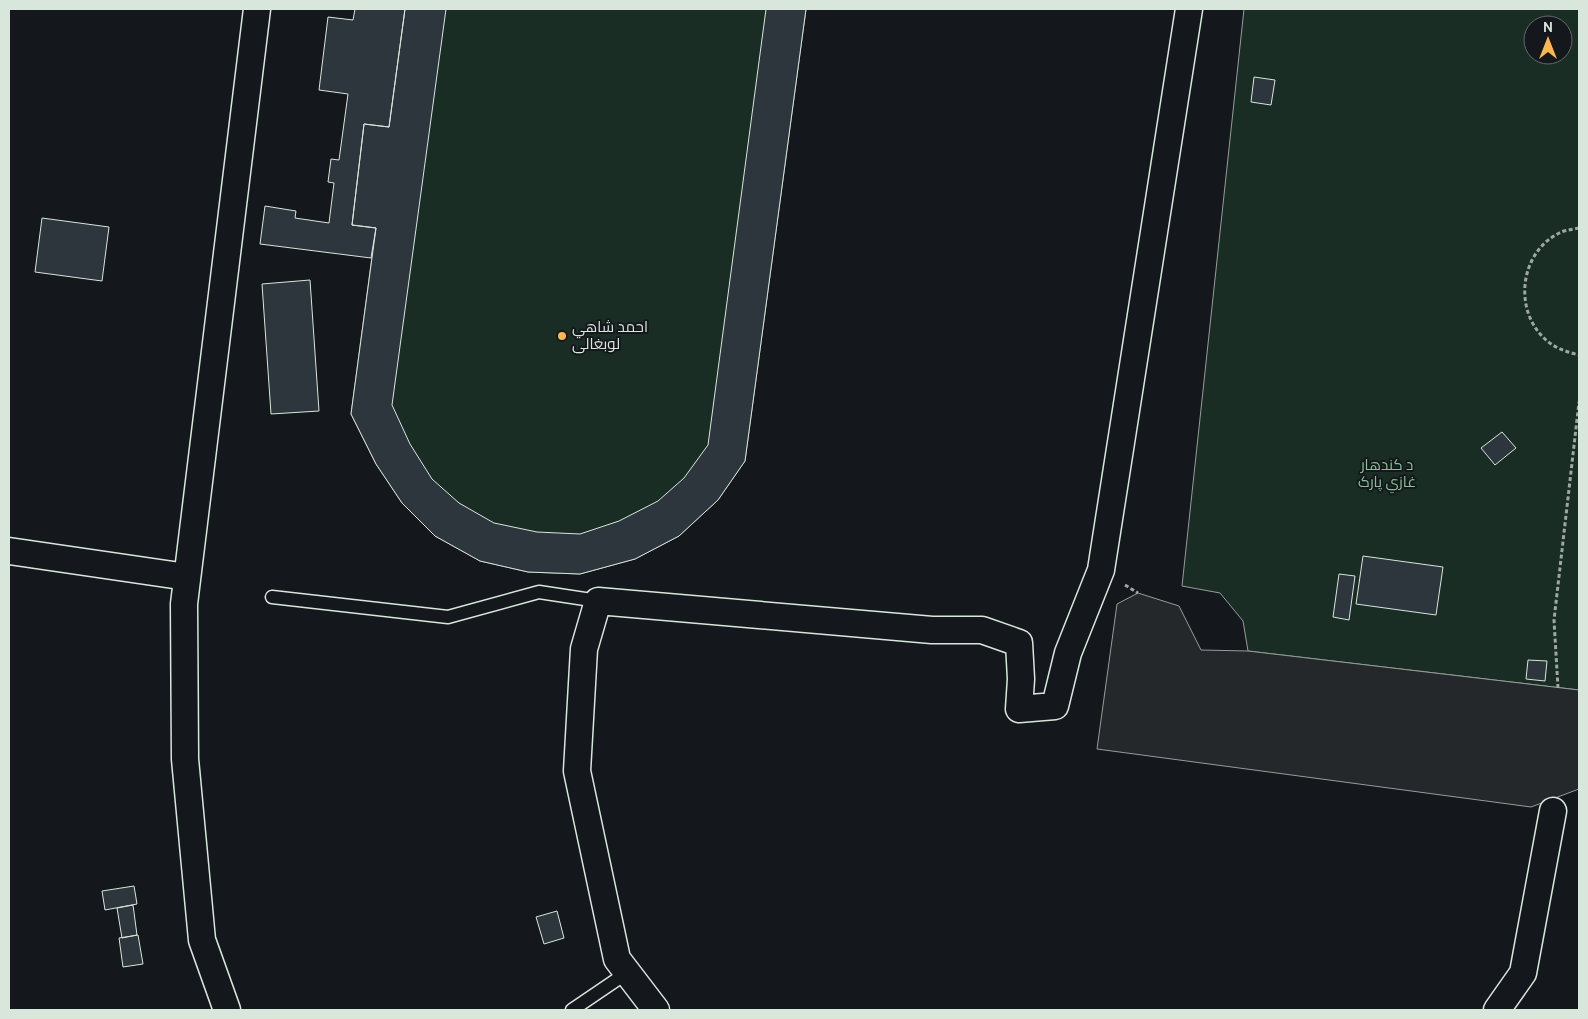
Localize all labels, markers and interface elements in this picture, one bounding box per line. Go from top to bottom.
north arrow [1523,15,1573,65]
text: N [1543,18,1553,36]
place label: احمد شاهي لوبغالی [572,318,648,354]
marker: احمد شاهي لوبغالی [556,330,568,342]
park label: د کندهار غازي پارک [1358,456,1416,494]

